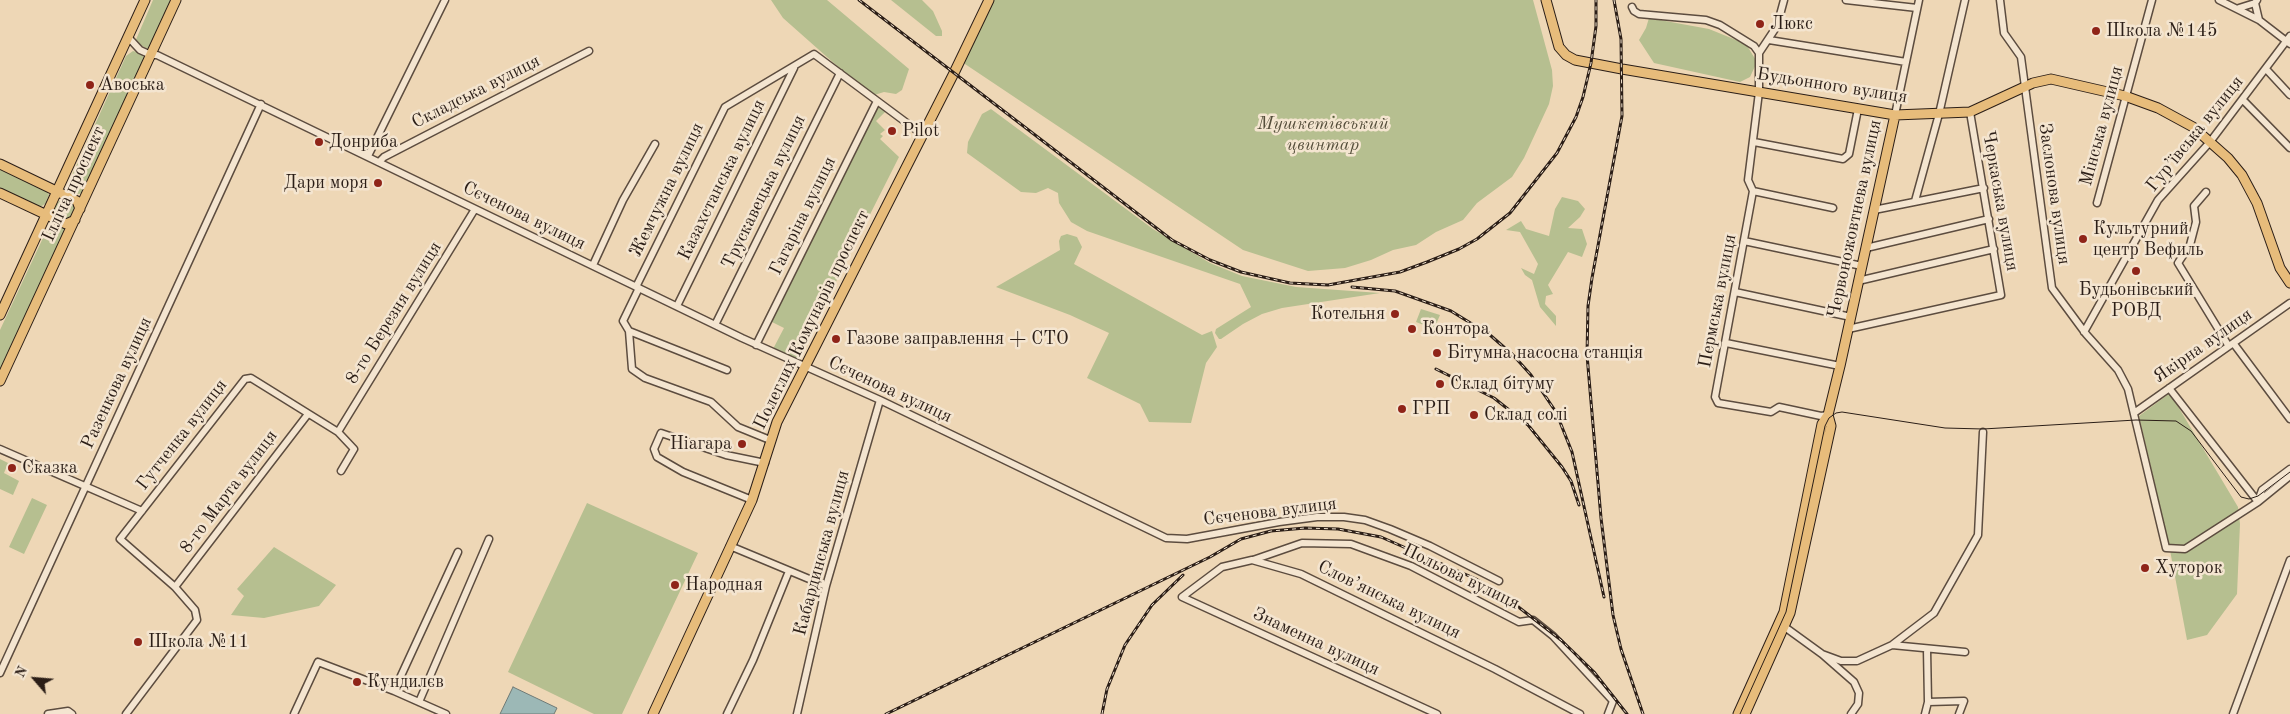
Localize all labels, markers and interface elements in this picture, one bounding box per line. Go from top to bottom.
place label: Люкс [1770,13,1813,35]
marker: Люкс [1754,18,1766,30]
place label: Школа №145 [2106,20,2217,42]
marker: Школа №145 [2090,25,2102,37]
street label: Складська вулиця [408,50,544,134]
street label: Будьонного вулиця [1755,63,1909,109]
street label: Мінська вулиця [2076,64,2128,188]
street label: Гур’ївська вулиця [2142,72,2248,196]
place label: Авоська [100,74,165,96]
marker: Авоська [84,79,96,91]
street label: Казахстанська вулиця [674,96,770,264]
street label: Трускавецька вулиця [717,112,811,272]
park label: Мушкетівський цвинтар [1257,113,1389,156]
street label: Червоножовтнева вулиця [1823,118,1887,320]
street label: Жемчужна вулиця [625,119,709,261]
place label: Pilot [902,120,939,142]
street label: Заслонова вулиця [2033,122,2075,266]
street label: Ілліча проспект [38,123,110,245]
marker: Pilot [886,125,898,137]
street label: Черкаська вулиця [1977,129,2023,273]
place label: Донриба [329,131,398,153]
marker: Донриба [313,136,325,148]
street label: Гагаріна вулиця [765,153,841,279]
place label: Дари моря [284,172,368,194]
marker: Дари моря [372,177,384,189]
street label: Сєченова вулиця [459,177,589,255]
street label: Полеглих Комунарів проспект [749,207,875,433]
place label: Культурний центр Вефиль [2093,218,2204,260]
street label: Пермська вулиця [1694,232,1742,370]
marker: Культурний центр Вефиль [2077,233,2089,245]
street label: 8-го Березня вулиця [341,238,447,388]
marker: Будьонівський РОВД [2130,265,2142,277]
place label: Будьонівський РОВД [2079,279,2193,322]
place label: Котельня [1310,303,1385,325]
street label: Якірна вулиця [2149,304,2257,388]
marker: Котельня [1389,308,1401,320]
street label: Разенкова вулиця [77,314,157,452]
place label: Контора [1422,318,1490,340]
marker: Контора [1406,323,1418,335]
place label: Газове заправлення + СТО [846,328,1069,350]
marker: Газове заправлення + СТО [830,333,842,345]
place label: Бітумна насосна станція [1447,342,1643,364]
marker: Бітумна насосна станція [1431,347,1443,359]
street label: Сєченова вулиця [825,352,955,428]
place label: Склад бітуму [1450,373,1555,395]
street label: Гутченка вулиця [132,375,232,495]
marker: Склад бітуму [1434,378,1446,390]
place label: ГРП [1412,398,1450,420]
marker: ГРП [1396,403,1408,415]
place label: Склад солі [1484,404,1568,426]
marker: Склад солі [1468,409,1480,421]
street label: 8-го Марта вулиця [176,426,282,558]
place label: Ніагара [670,433,732,455]
marker: Ніагара [736,438,748,450]
place label: Сказка [22,457,78,479]
marker: Сказка [6,462,18,474]
street label: Кабардинська вулиця [790,468,854,638]
street label: Сєченова вулиця [1202,493,1338,531]
street label: Польова вулиця [1399,539,1523,615]
street label: Слов’янська вулиця [1314,556,1464,644]
place label: Хуторок [2155,557,2223,579]
marker: Хуторок [2139,562,2151,574]
place label: Народная [685,574,763,596]
marker: Народная [669,579,681,591]
street label: Знаменна вулиця [1249,603,1383,681]
place label: Школа №11 [148,631,249,653]
marker: Школа №11 [132,636,144,648]
north arrow [10,654,60,704]
text: N [13,664,30,680]
place label: Кундилєв [367,671,444,693]
marker: Кундилєв [351,676,363,688]

